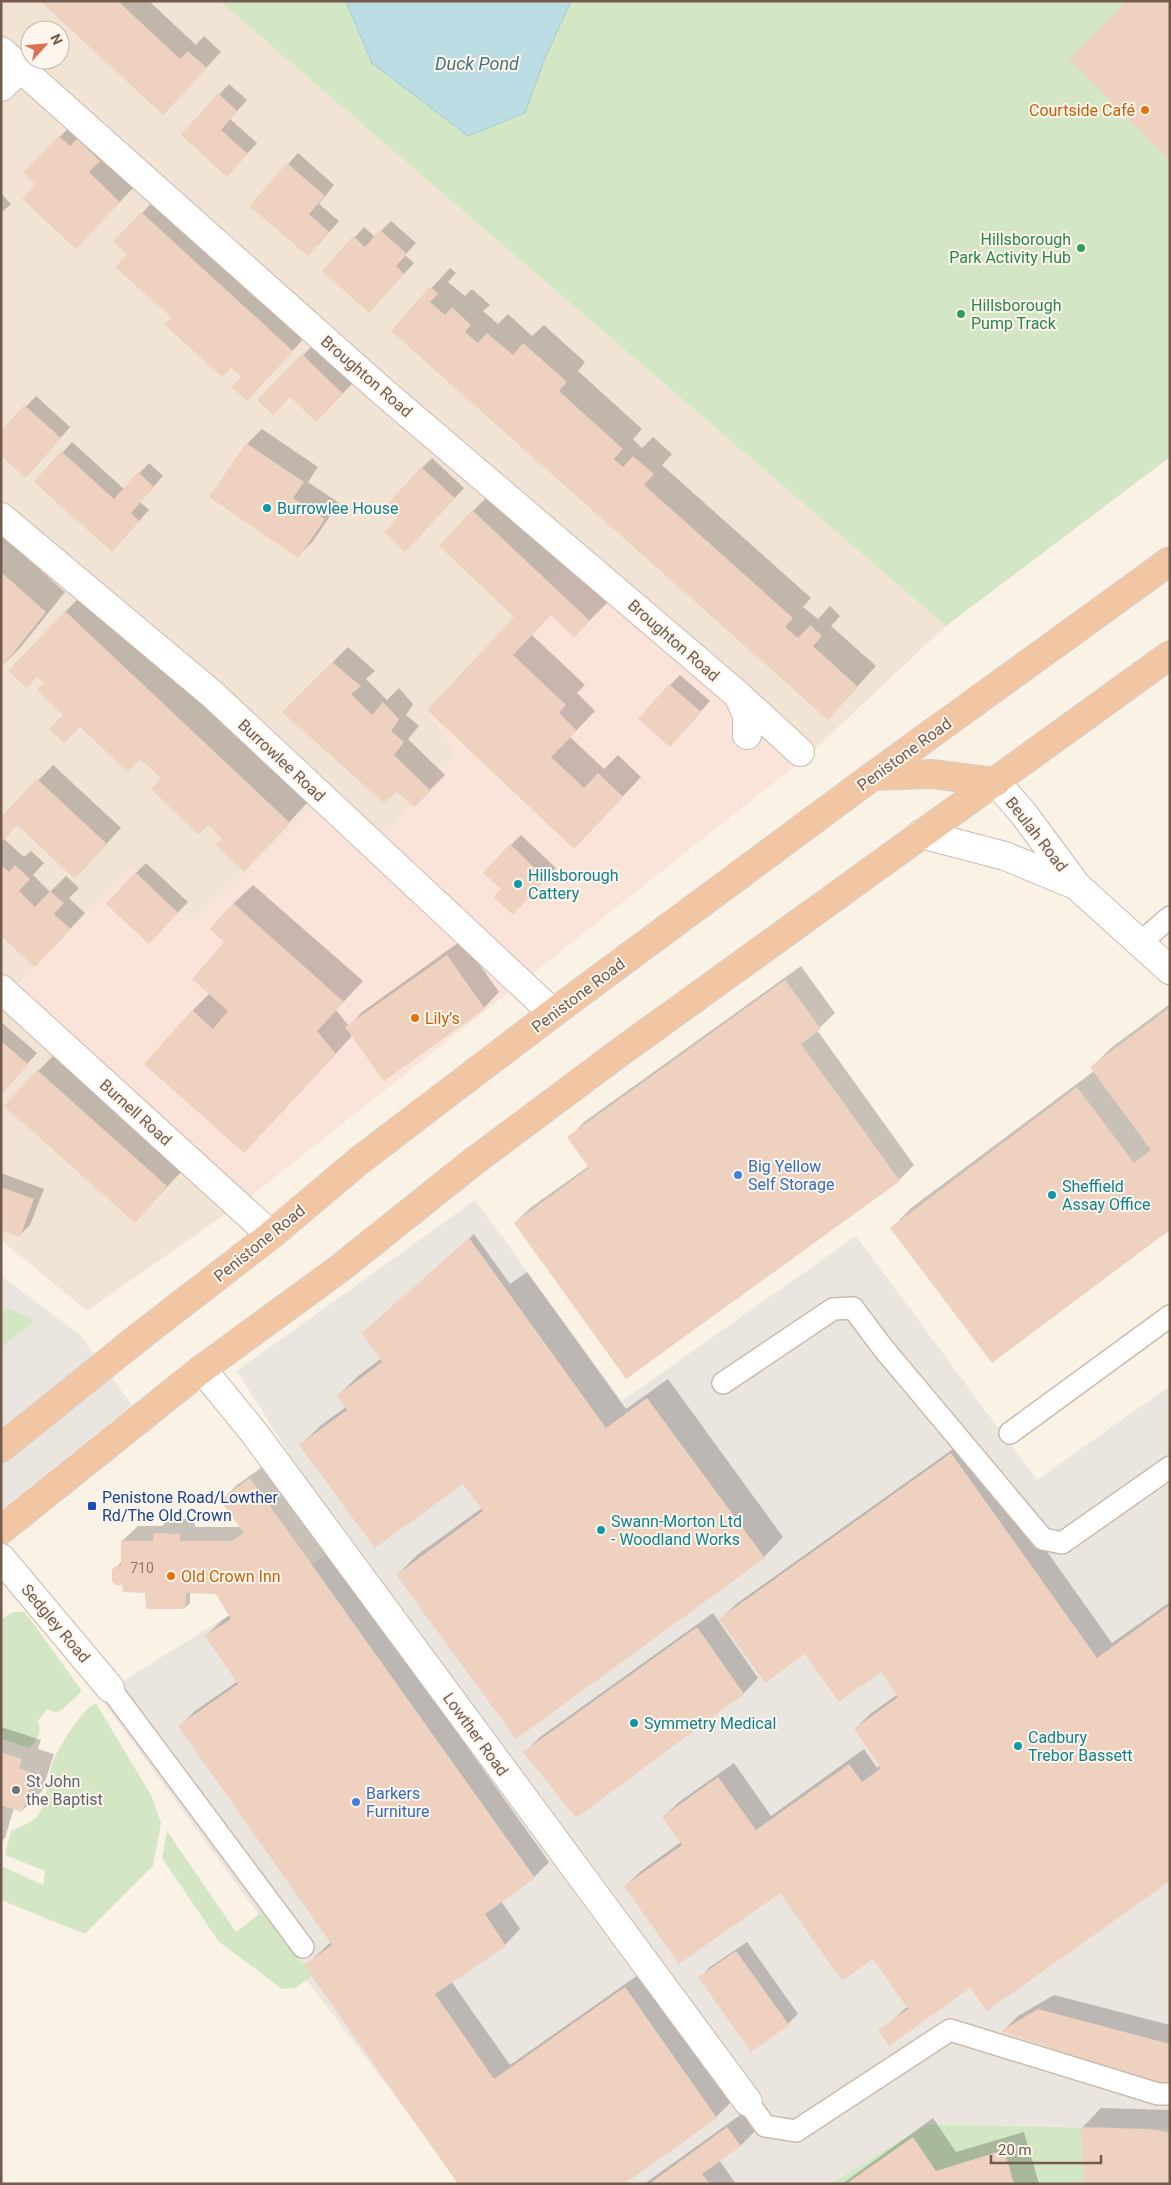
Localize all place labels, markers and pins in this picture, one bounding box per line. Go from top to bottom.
place label: Courtside Café [1029,101,1135,120]
marker: Courtside Café [1139,104,1151,116]
place label: Hillsborough Park Activity Hub [949,230,1071,267]
marker: Hillsborough Park Activity Hub [1075,242,1087,254]
place label: Hillsborough Pump Track [971,296,1061,333]
marker: Hillsborough Pump Track [955,308,967,320]
place label: Burrowlee House [277,499,399,518]
marker: Burrowlee House [261,502,273,514]
place label: Hillsborough Cattery [528,866,618,903]
marker: Hillsborough Cattery [512,878,524,890]
place label: Lily’s [425,1009,460,1028]
marker: Lily’s [409,1012,421,1024]
place label: Big Yellow Self Storage [748,1157,834,1194]
marker: Big Yellow Self Storage [732,1169,744,1181]
place label: Sheffield Assay Office [1062,1177,1151,1214]
marker: Sheffield Assay Office [1046,1189,1058,1201]
place label: Penistone Road/Lowther Rd/The Old Crown [102,1488,279,1525]
marker: Penistone Road/Lowther Rd/The Old Crown [86,1500,98,1512]
place label: Swann-Morton Ltd - Woodland Works [611,1512,742,1549]
marker: Swann-Morton Ltd - Woodland Works [595,1524,607,1536]
place label: Old Crown Inn [181,1567,281,1586]
marker: Old Crown Inn [165,1570,177,1582]
place label: Symmetry Medical [644,1714,776,1733]
marker: Symmetry Medical [628,1717,640,1729]
place label: Cadbury Trebor Bassett [1028,1728,1132,1765]
marker: Cadbury Trebor Bassett [1012,1740,1024,1752]
place label: St John the Baptist [26,1772,103,1809]
marker: St John the Baptist [10,1784,22,1796]
place label: Barkers Furniture [366,1784,429,1821]
marker: Barkers Furniture [350,1796,362,1808]

